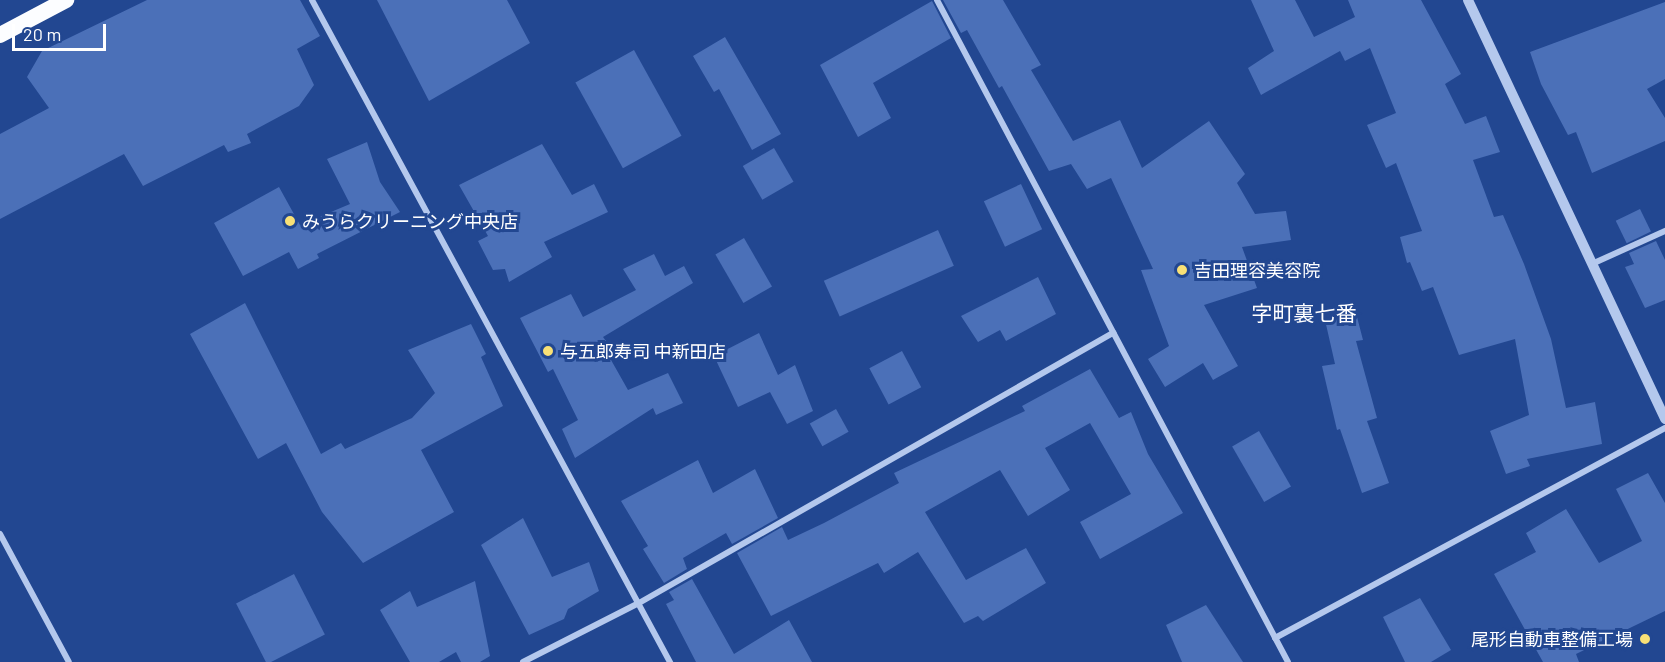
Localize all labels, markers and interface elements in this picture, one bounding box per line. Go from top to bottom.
scale bar [15,12,110,50]
text: 20 m [23,23,61,45]
place label: みうらクリーニング中央店 [302,210,518,232]
marker: みうらクリーニング中央店 [283,214,297,228]
place label: 吉田理容美容院 [1194,259,1320,281]
marker: 吉田理容美容院 [1175,263,1189,277]
district label: 字町裏七番 [1252,300,1356,326]
place label: 与五郎寿司 中新田店 [560,340,726,362]
marker: 与五郎寿司 中新田店 [541,344,555,358]
place label: 尾形自動車整備工場 [1471,628,1633,650]
marker: 尾形自動車整備工場 [1638,632,1652,646]

